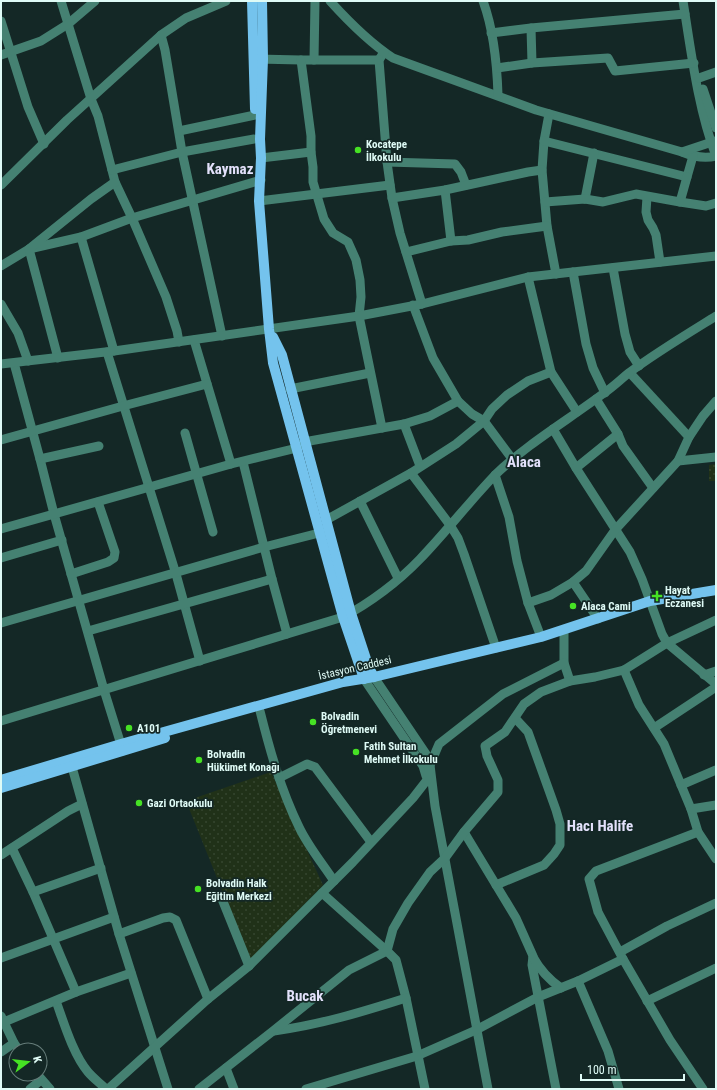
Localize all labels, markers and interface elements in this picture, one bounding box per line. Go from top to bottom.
place label: Kocatepe İlkokulu [366,138,407,164]
marker: Kocatepe İlkokulu [353,145,363,155]
district label: Kaymaz [207,160,254,178]
district label: Alaca [507,453,541,471]
place label: Hayat Eczanesi [665,584,704,610]
marker: Hayat Eczanesi [652,591,662,601]
place label: Alaca Cami [581,600,631,613]
marker: Alaca Cami [568,601,578,611]
street label: İstasyon Caddesi [317,653,393,683]
place label: Bolvadin Öğretmenevi [321,710,377,736]
marker: Bolvadin Öğretmenevi [308,717,318,727]
place label: A101 [137,722,160,735]
marker: A101 [124,723,134,733]
place label: Fatih Sultan Mehmet İlkokulu [364,740,438,766]
marker: Fatih Sultan Mehmet İlkokulu [351,747,361,757]
place label: Bolvadin Hükümet Konağı [207,748,280,774]
marker: Bolvadin Hükümet Konağı [194,755,204,765]
place label: Gazi Ortaokulu [147,797,212,810]
marker: Gazi Ortaokulu [134,798,144,808]
district label: Hacı Halife [567,817,633,835]
place label: Bolvadin Halk Eğitim Merkezi [206,877,272,903]
marker: Bolvadin Halk Eğitim Merkezi [193,884,203,894]
district label: Bucak [287,987,324,1005]
north arrow [8,1042,48,1082]
text: K [30,1055,44,1065]
scale bar [581,1056,684,1082]
text: 100 m [587,1063,617,1077]

